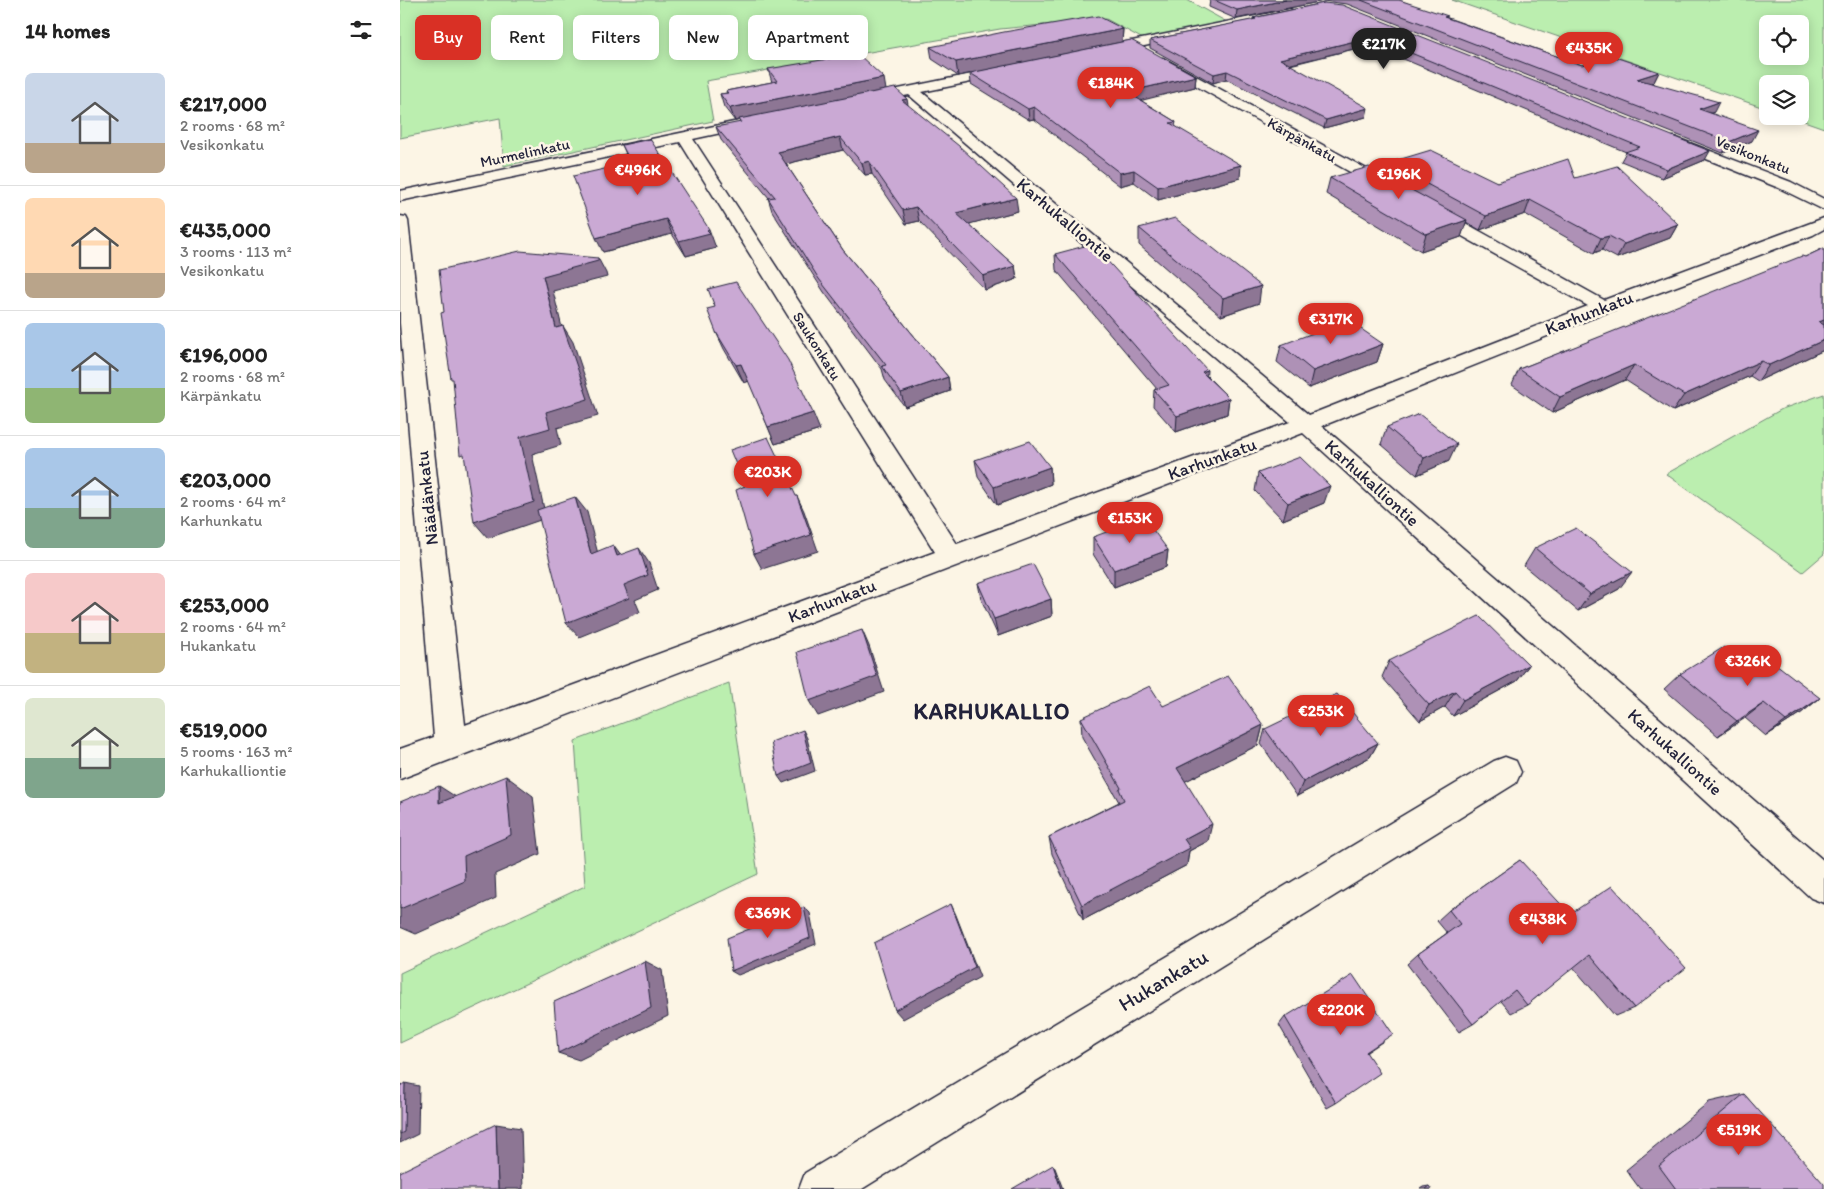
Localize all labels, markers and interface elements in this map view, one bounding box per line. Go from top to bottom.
chip: Buy [415,15,481,60]
chip: Rent [491,15,563,60]
chip: Filters [573,15,659,60]
chip: New [669,15,738,60]
chip: Apartment [748,15,868,60]
map controls [1759,15,1809,125]
button: locate [1759,15,1809,65]
icon: filters [347,16,375,44]
text: 14 homes [25,18,110,43]
pin: €217K [1349,28,1419,70]
pin: €435K [1554,32,1624,74]
text: €217K [1362,34,1406,53]
text: €435K [1566,38,1612,57]
pin: €184K [1076,66,1146,109]
text: €184K [1088,73,1134,92]
button: layers [1759,75,1809,125]
text: €217,000 [180,91,267,116]
icon: home [65,93,125,153]
street label: Kärpänkatu [1264,114,1340,166]
text: 2 rooms · 68 m² [180,116,285,135]
street label: Vesikonkatu [1713,132,1793,178]
text: Vesikonkatu [180,135,264,154]
street label: Murmelinkatu [479,135,571,171]
pin: €496K [603,154,673,196]
pin: €196K [1364,158,1434,200]
text: €496K [615,160,661,179]
text: €196K [1377,164,1421,183]
street label: Karhukalliontie [1012,173,1118,267]
text: €435,000 [180,217,271,242]
icon: home [65,218,125,278]
text: 3 rooms · 113 m² [180,242,292,261]
text: Vesikonkatu [180,261,264,280]
street label: Karhunkatu [1542,286,1636,340]
pin: €317K [1296,302,1366,345]
street label: Saukonkatu [789,309,845,383]
text: €317K [1309,309,1353,328]
text: €196,000 [180,342,268,367]
icon: home [65,343,125,403]
text: 2 rooms · 68 m² [180,367,285,386]
text: Kärpänkatu [180,386,262,405]
street label: Karhunkatu [1165,433,1259,485]
street label: Karhukalliontie [1320,435,1424,531]
street label: Näädänkatu [411,449,443,546]
pin: €203K [733,456,803,498]
text: €203K [745,462,791,481]
text: €203,000 [180,467,271,492]
icon: home [65,468,125,528]
text: 2 rooms · 64 m² [180,492,286,511]
pin: €153K [1095,502,1165,544]
text: €153K [1108,508,1152,527]
text: Karhunkatu [180,511,262,530]
street label: Karhunkatu [785,574,879,628]
text: €253,000 [180,592,269,617]
icon: home [65,593,125,653]
text: 2 rooms · 64 m² [180,617,286,636]
text: Hukankatu [180,636,256,655]
pin: €326K [1713,644,1783,687]
text: €326K [1726,651,1770,670]
pin: €253K [1286,694,1356,737]
district label: KARHUKALLIO [914,698,1070,725]
text: €253K [1299,701,1343,720]
street label: Karhukalliontie [1623,704,1727,800]
text: €519,000 [180,717,268,742]
icon: home [65,718,125,778]
text: 5 rooms · 163 m² [180,742,292,761]
text: Karhukalliontie [180,761,286,780]
pin: €369K [733,896,803,939]
pin: €438K [1508,902,1578,945]
text: €369K [746,903,790,922]
text: €438K [1520,909,1566,928]
street label: Hukankatu [1114,943,1213,1016]
pin: €220K [1306,994,1376,1036]
text: €220K [1318,1000,1364,1019]
pin: €519K [1704,1114,1774,1156]
text: €519K [1717,1120,1761,1139]

